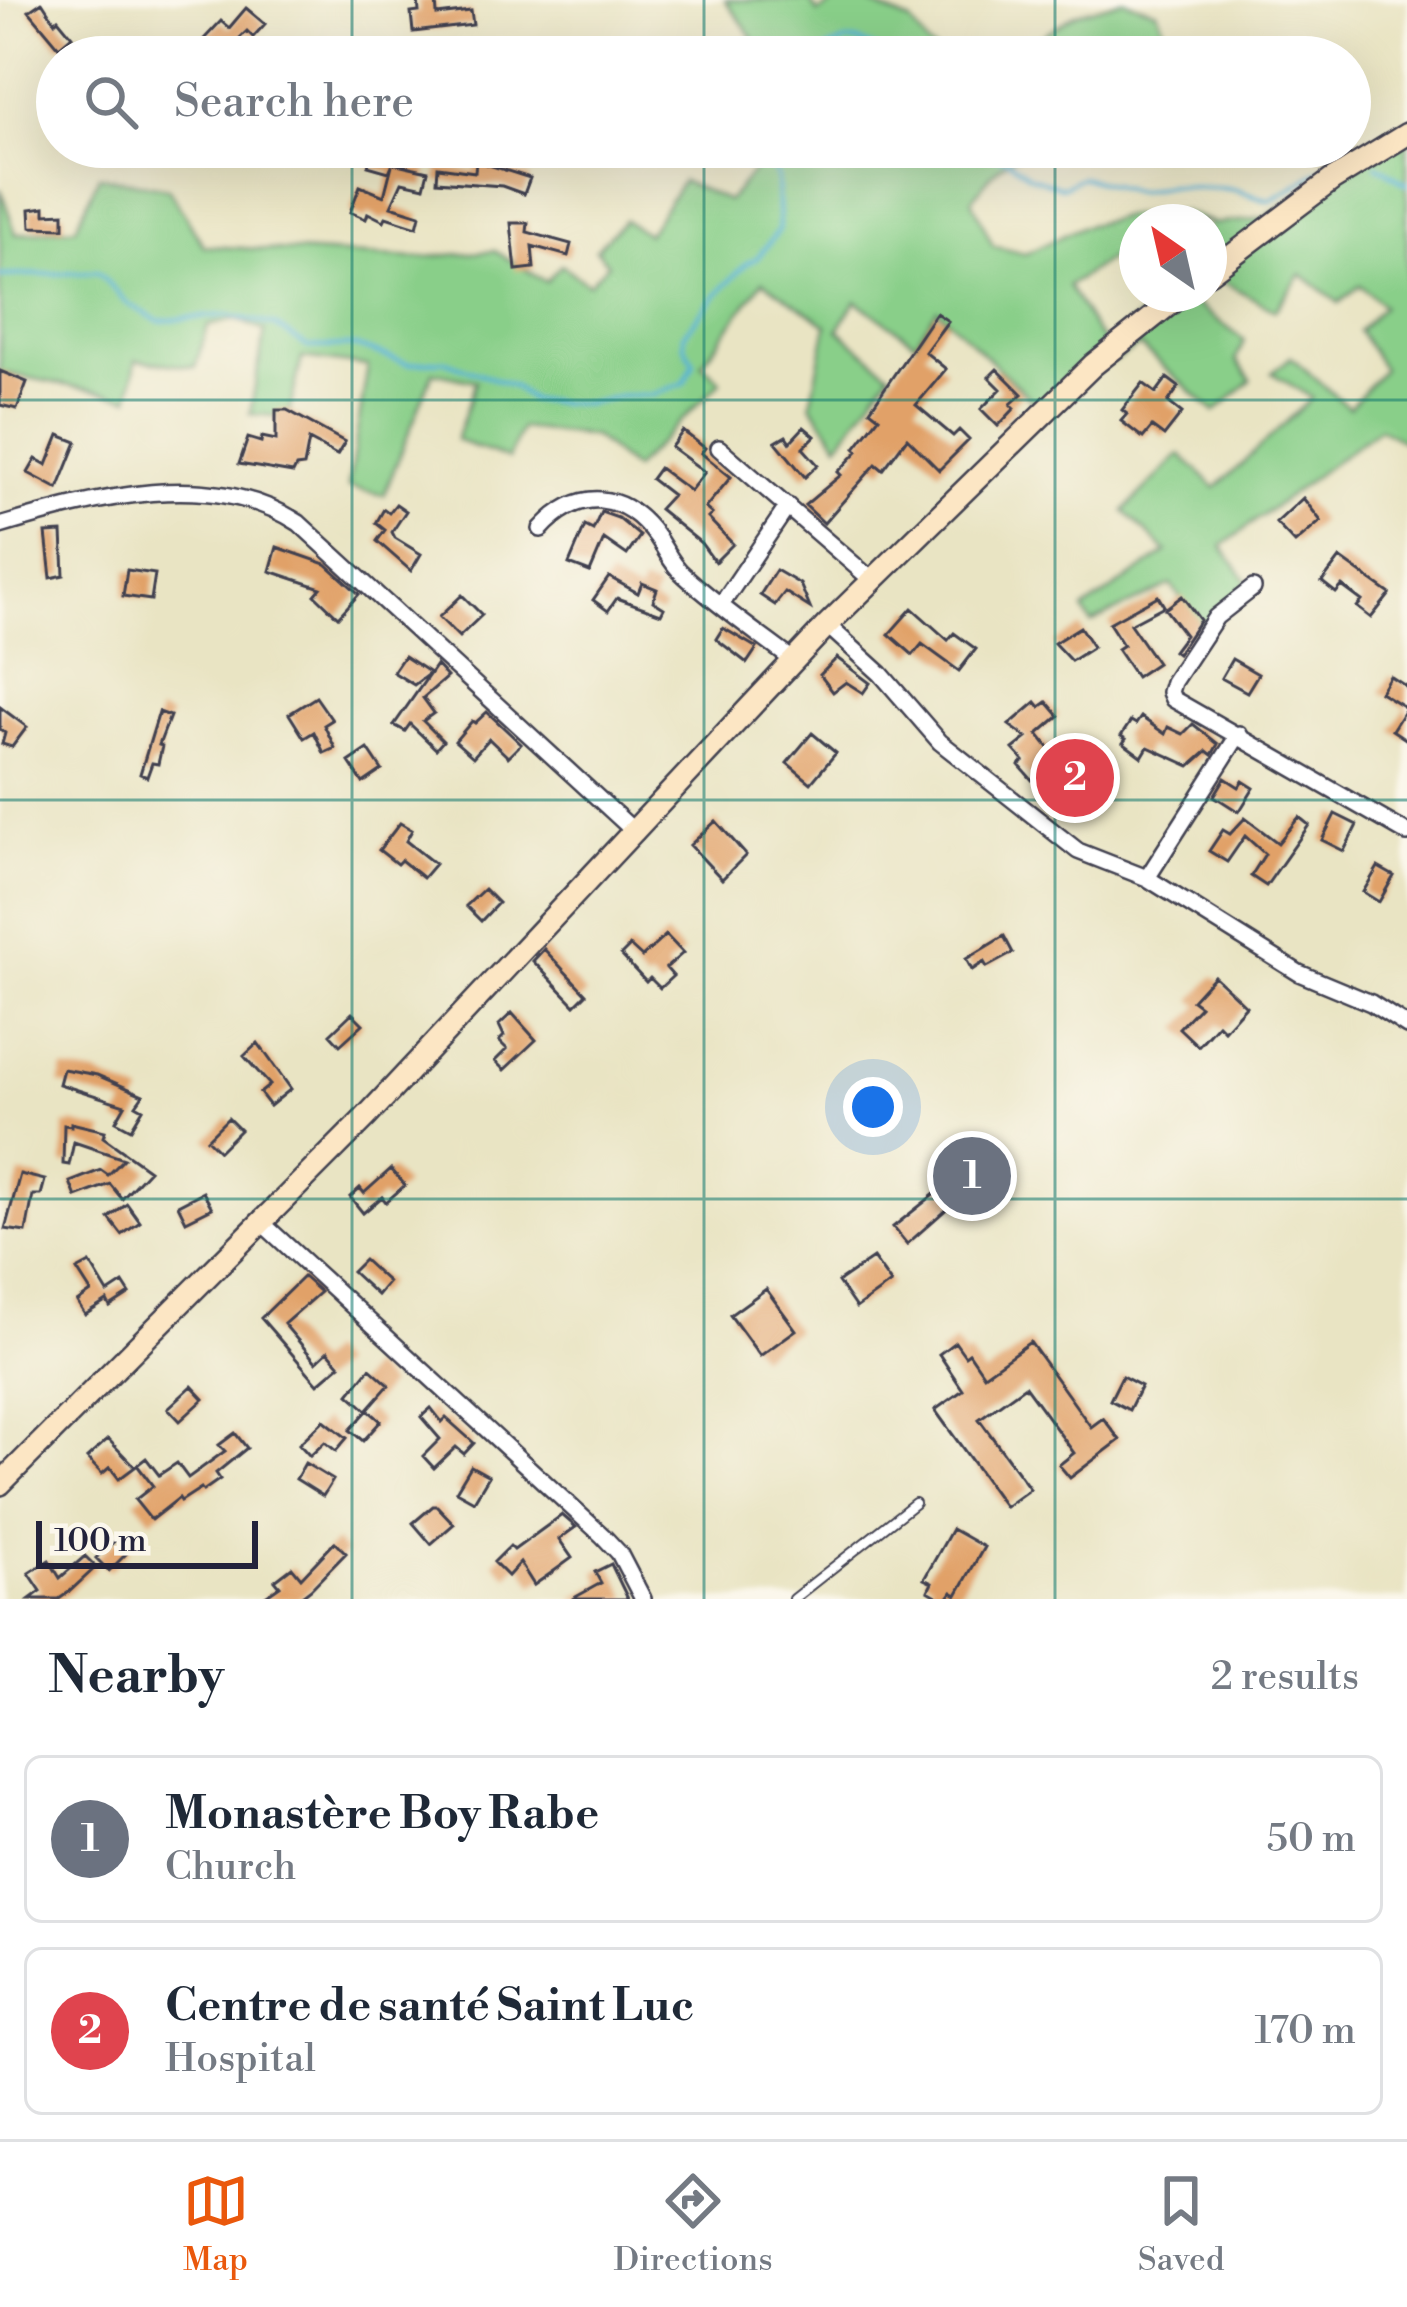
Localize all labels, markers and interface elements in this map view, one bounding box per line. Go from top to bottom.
search box [36,36,1371,168]
icon: search [78,69,144,135]
text: Search here [174,74,414,131]
north arrow [1119,204,1227,312]
pin: 2 [1036,733,1114,823]
your location [843,1077,903,1137]
pin: 1 [933,1131,1011,1221]
scale bar [36,1515,258,1568]
text: 100 m [54,1521,147,1562]
text: Nearby [48,1645,224,1709]
text: 2 results [1211,1653,1359,1702]
text: Monastère Boy Rabe [165,1786,599,1843]
text: 1 [81,1815,99,1864]
text: 50 m [1266,1815,1356,1864]
text: Church [165,1843,296,1892]
text: Centre de santé Saint Luc [165,1978,694,2035]
text: 2 [78,2007,102,2056]
text: 170 m [1254,2007,1356,2056]
text: Hospital [165,2035,316,2084]
tab: Map [183,2168,249,2281]
tab: Directions [614,2168,773,2281]
tab: Saved [1138,2168,1224,2281]

